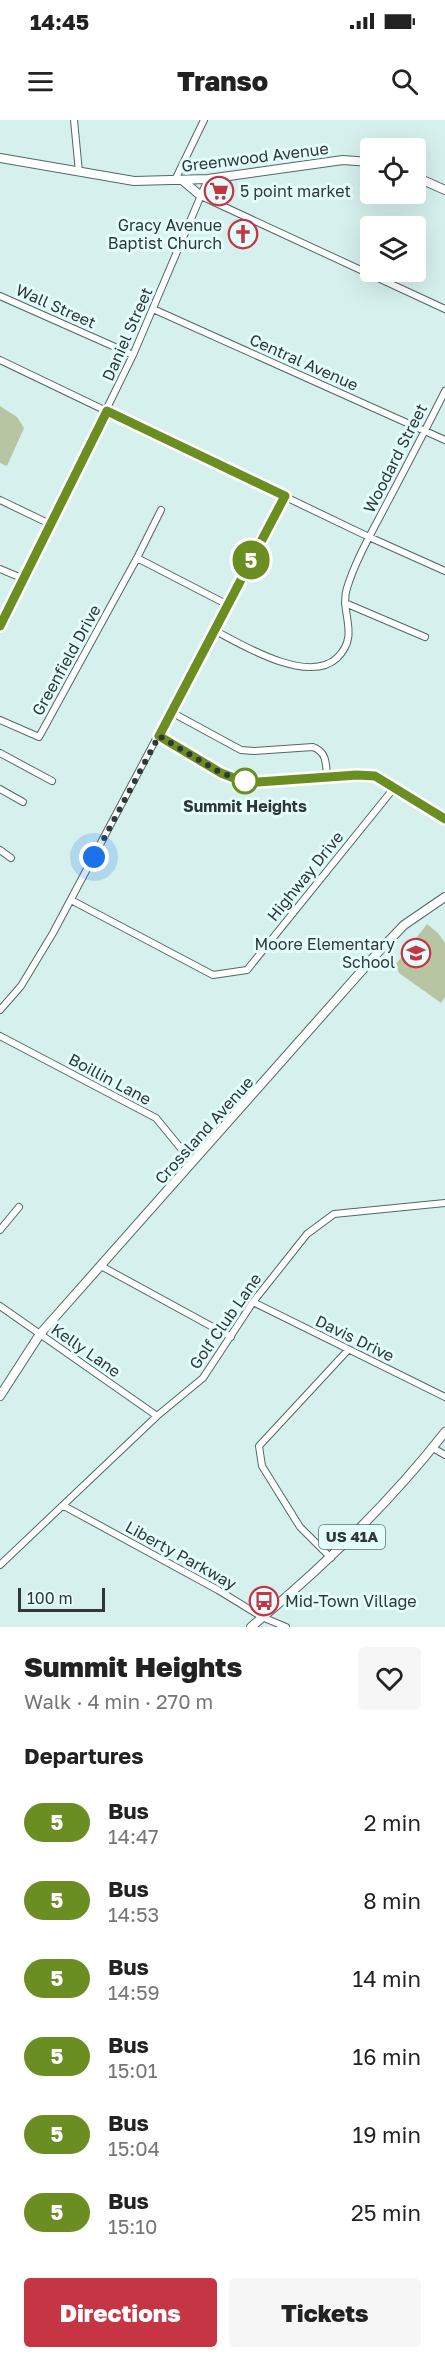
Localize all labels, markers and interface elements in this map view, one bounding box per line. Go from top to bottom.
text: 14:45 [30,8,89,35]
icon: menu [24,65,57,98]
text: Transo [177,65,268,97]
icon: search [388,65,421,98]
street label: Greenwood Avenue [180,138,330,176]
map controls [360,138,426,282]
button: locate [360,138,426,204]
supermarket icon: 5 point market [203,175,235,207]
place label: 5 point market [240,181,351,201]
place label: Gracy Avenue Baptist Church [108,215,222,253]
button: layers [360,216,426,282]
church icon: Gracy Avenue Baptist Church [227,218,259,250]
street label: Wall Street [13,280,99,332]
street label: Daniel Street [97,284,157,384]
street label: Central Avenue [247,329,361,395]
street label: Woodard Street [359,400,431,516]
line badge: 5 [232,540,270,580]
text: 5 [245,547,257,573]
street label: Greenfield Drive [27,601,105,719]
marker: Summit Heights [232,768,258,794]
place label: Summit Heights [183,796,307,816]
street label: Highway Drive [263,827,347,925]
your location [79,842,109,872]
place label: Moore Elementary School [254,934,395,972]
school or university icon: Moore Elementary School [400,937,432,969]
street label: Boillin Lane [65,1049,155,1109]
street label: Crossland Avenue [150,1072,258,1188]
street label: Golf Club Lane [185,1269,265,1373]
street label: Davis Drive [312,1310,398,1366]
street label: Kelly Lane [47,1319,125,1381]
street label: Liberty Parkway [122,1516,240,1594]
road number: US 41A [319,1525,385,1549]
scale bar [18,1585,105,1612]
bus stop icon: Mid-Town Village [248,1585,280,1617]
text: 100 m [27,1588,73,1608]
place label: Mid-Town Village [285,1591,417,1611]
button: heart [358,1647,421,1710]
text: Summit Heights [24,1650,242,1683]
text: Walk · 4 min · 270 m [24,1689,213,1713]
text: Departures [24,1742,143,1769]
text: Bus [108,1797,149,1824]
text: 5 [51,1809,63,1835]
text: 2 min [364,1809,421,1836]
text: 14:47 [108,1824,159,1848]
text: Bus [108,1875,149,1902]
text: 5 [51,1887,63,1913]
text: 8 min [363,1887,421,1914]
text: 14:53 [108,1902,159,1926]
text: Bus [108,1953,149,1980]
text: 5 [51,1965,63,1991]
text: 14 min [353,1965,421,1992]
text: 14:59 [108,1980,160,2004]
text: Bus [108,2031,149,2058]
text: 5 [51,2043,63,2069]
text: 16 min [353,2043,421,2070]
text: 15:01 [108,2058,157,2082]
text: Bus [108,2109,149,2136]
text: 5 [51,2121,63,2147]
text: 19 min [353,2121,421,2148]
text: 15:04 [108,2136,160,2160]
text: Bus [108,2187,149,2214]
text: 5 [51,2199,63,2225]
text: 25 min [351,2199,421,2226]
text: 15:10 [108,2214,157,2238]
button: Directions [24,2278,217,2347]
button: Tickets [229,2278,421,2347]

